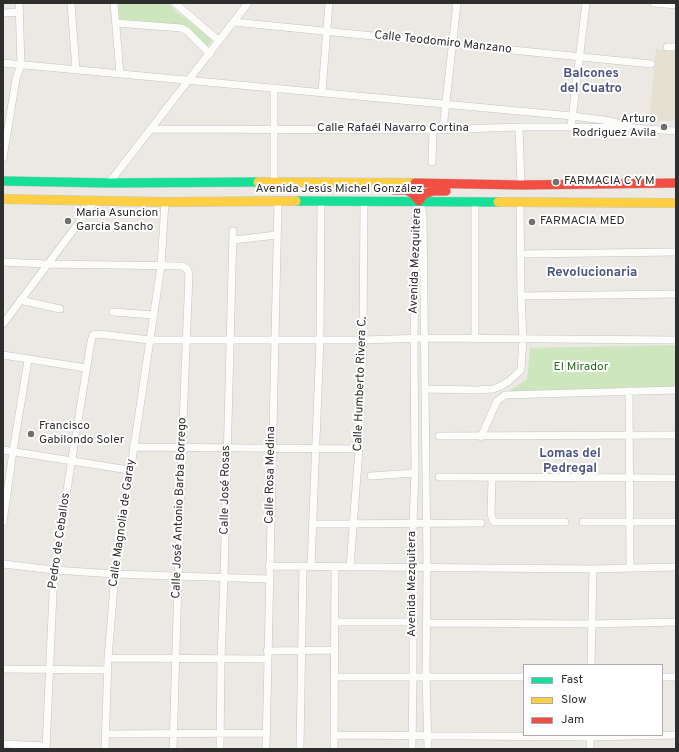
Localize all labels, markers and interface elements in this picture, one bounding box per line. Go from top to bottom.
street label: Calle Teodomiro Manzano [373,29,513,57]
district label: Balcones del Cuatro [560,66,622,97]
place label: Arturo Rodriguez Avila [572,113,656,141]
street label: Calle Rafaél Navarro Cortina [317,122,469,136]
marker: Arturo Rodriguez Avila [659,122,669,132]
place label: FARMACIA C Y M [564,175,655,189]
marker: FARMACIA C Y M [551,177,561,187]
street label: Avenida Jesús Michel González [255,183,423,197]
place label: Maria Asuncion Garcia Sancho [76,207,158,235]
street label: Avenida Mezquitera [407,208,425,314]
place label: FARMACIA MED [540,215,625,229]
marker: Maria Asuncion Garcia Sancho [63,216,73,226]
marker: FARMACIA MED [527,217,537,227]
district label: Revolucionaria [547,265,637,281]
street label: Calle Humberto Rivera C. [351,316,371,452]
park label: El Mirador [554,361,608,375]
street label: Calle José Antonio Barba Borrego [170,417,190,599]
place label: Francisco Gabilondo Soler [39,420,124,448]
street label: Calle Rosa Medina [263,426,279,524]
marker: Francisco Gabilondo Soler [26,429,36,439]
street label: Calle José Rosas [218,445,234,535]
district label: Lomas del Pedregal [539,446,601,477]
street label: Calle Magnolia de Garay [107,458,139,588]
street label: Pedro de Ceballos [46,492,74,590]
street label: Avenida Mezquitera [406,531,420,637]
legend [523,664,663,736]
text: Fast [561,672,583,688]
text: Slow [561,692,587,708]
text: Jam [561,712,584,728]

